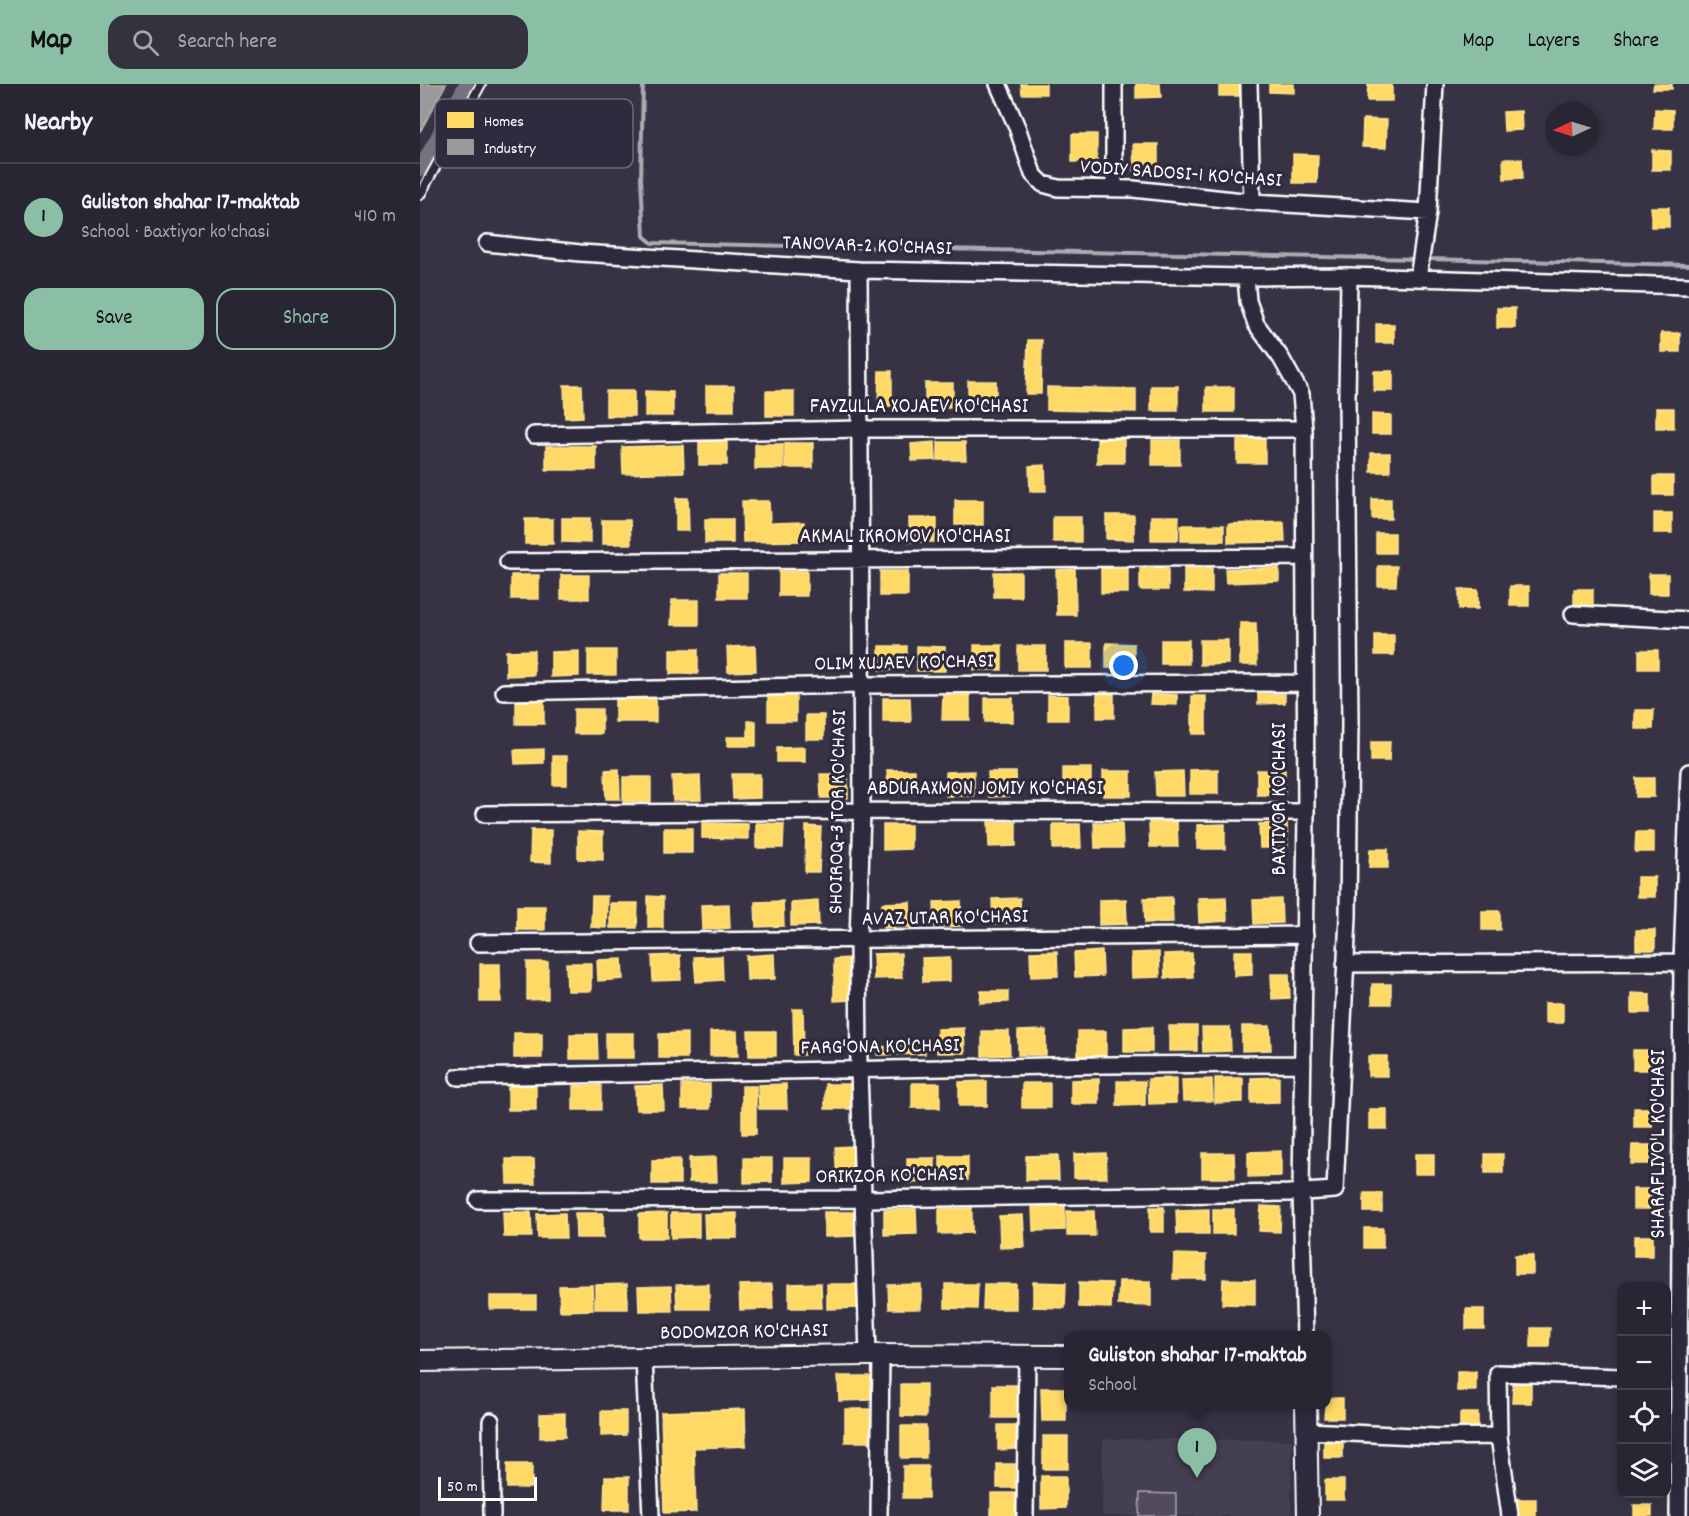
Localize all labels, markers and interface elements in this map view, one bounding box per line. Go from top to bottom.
search box [108,15,528,69]
text: Map [30,22,72,62]
icon: search [129,26,162,59]
text: Search here [177,27,277,58]
text: Map [1463,27,1494,57]
text: Layers [1527,27,1580,57]
text: Share [1613,27,1659,57]
legend [435,99,633,168]
north arrow [1545,102,1599,156]
text: Nearby [24,105,92,142]
text: Homes [484,111,524,134]
text: Industry [484,138,536,161]
street label: VODIY SADOSI-1 KO'CHASI [1079,153,1283,197]
text: Guliston shahar 17-maktab [81,188,300,219]
text: 1 [41,203,46,231]
text: 410 m [354,203,396,231]
text: School · Baxtiyor ko'chasi [81,219,269,247]
street label: TANOVAR-2 KO'CHASI [782,229,953,265]
button: Save [24,288,204,350]
button: Share [216,288,396,350]
street label: FAYZULLA XOJAEV KO'CHASI [810,393,1029,423]
street label: AKMAL IKROMOV KO'CHASI [800,523,1011,553]
street label: OLIM XUJAEV KO'CHASI [814,647,995,681]
your location [1109,651,1138,680]
street label: SHOIROQ-3 TOR KO'CHASI [822,709,856,914]
street label: BAXTIYOR KO'CHASI [1266,722,1296,875]
street label: ABDURAXMON JOMIY KO'CHASI [867,775,1104,805]
street label: AVAZ UTAR KO'CHASI [862,903,1029,935]
street label: FARG'ONA KO'CHASI [800,1032,960,1064]
street label: SHARAFLIYO'L KO'CHASI [1645,1049,1675,1239]
street label: ORIKZOR KO'CHASI [815,1161,965,1193]
map controls [1617,1282,1671,1498]
button: + [1617,1282,1671,1336]
street label: BODOMZOR KO'CHASI [660,1317,829,1349]
popup [1064,1331,1331,1409]
button: − [1617,1336,1671,1390]
text: Guliston shahar 17-maktab [1088,1341,1307,1372]
text: School [1088,1372,1137,1400]
button: locate [1617,1390,1671,1444]
pin: 1 [1178,1428,1216,1478]
button: layers [1617,1444,1671,1498]
scale bar [438,1474,537,1502]
text: 50 m [447,1476,478,1499]

